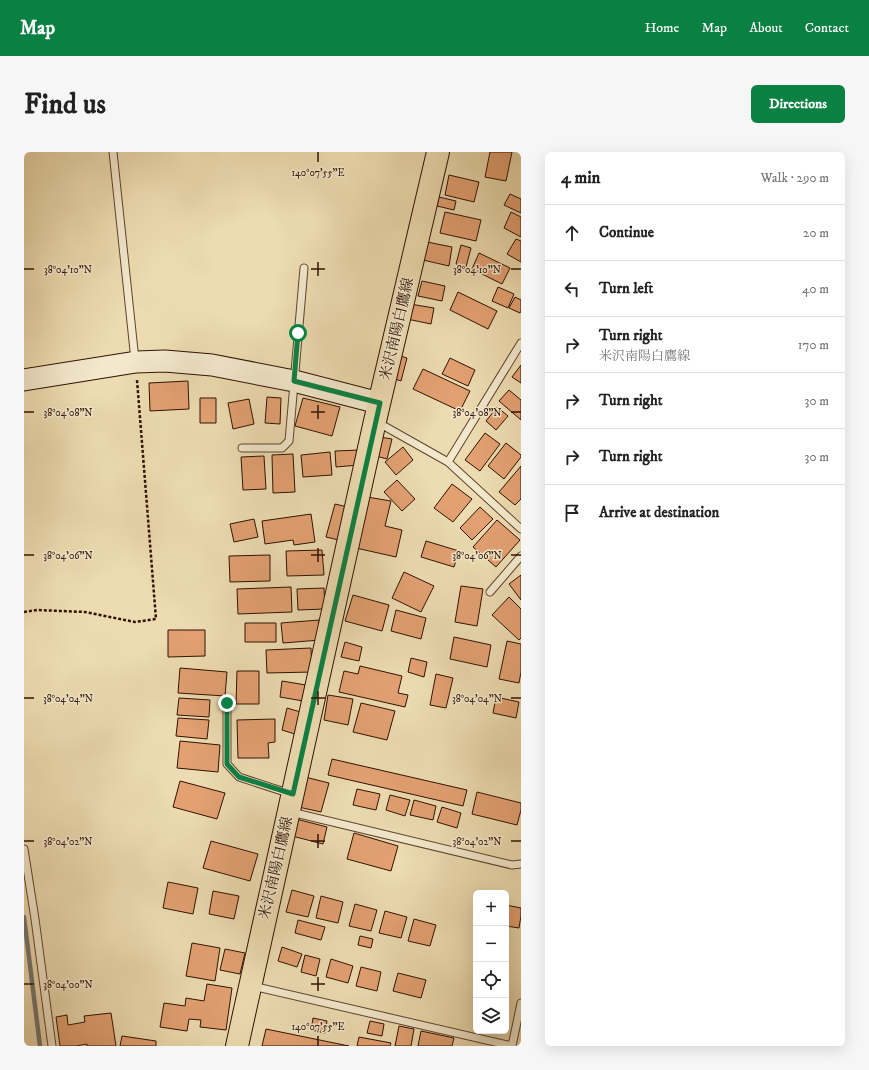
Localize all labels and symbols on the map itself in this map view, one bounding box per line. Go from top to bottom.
text: 140°07'55"E [291,167,345,179]
text: 38°04'10"N [44,264,92,276]
text: 38°04'10"N [453,264,501,276]
street label: 米沢南陽白鷹線 [376,276,418,382]
route start [289,324,307,342]
text: 38°04'08"N [43,407,93,419]
text: 38°04'08"N [452,407,502,419]
text: 38°04'06"N [43,550,93,562]
text: 38°04'06"N [452,550,502,562]
text: 38°04'04"N [43,693,93,705]
text: 38°04'04"N [452,693,502,705]
route end [218,694,236,712]
street label: 米沢南陽白鷹線 [255,815,297,921]
text: 38°04'02"N [43,836,93,848]
text: 38°04'02"N [452,836,502,848]
text: 38°04'00"N [43,979,93,991]
text: 140°07'55"E [291,1021,345,1033]

